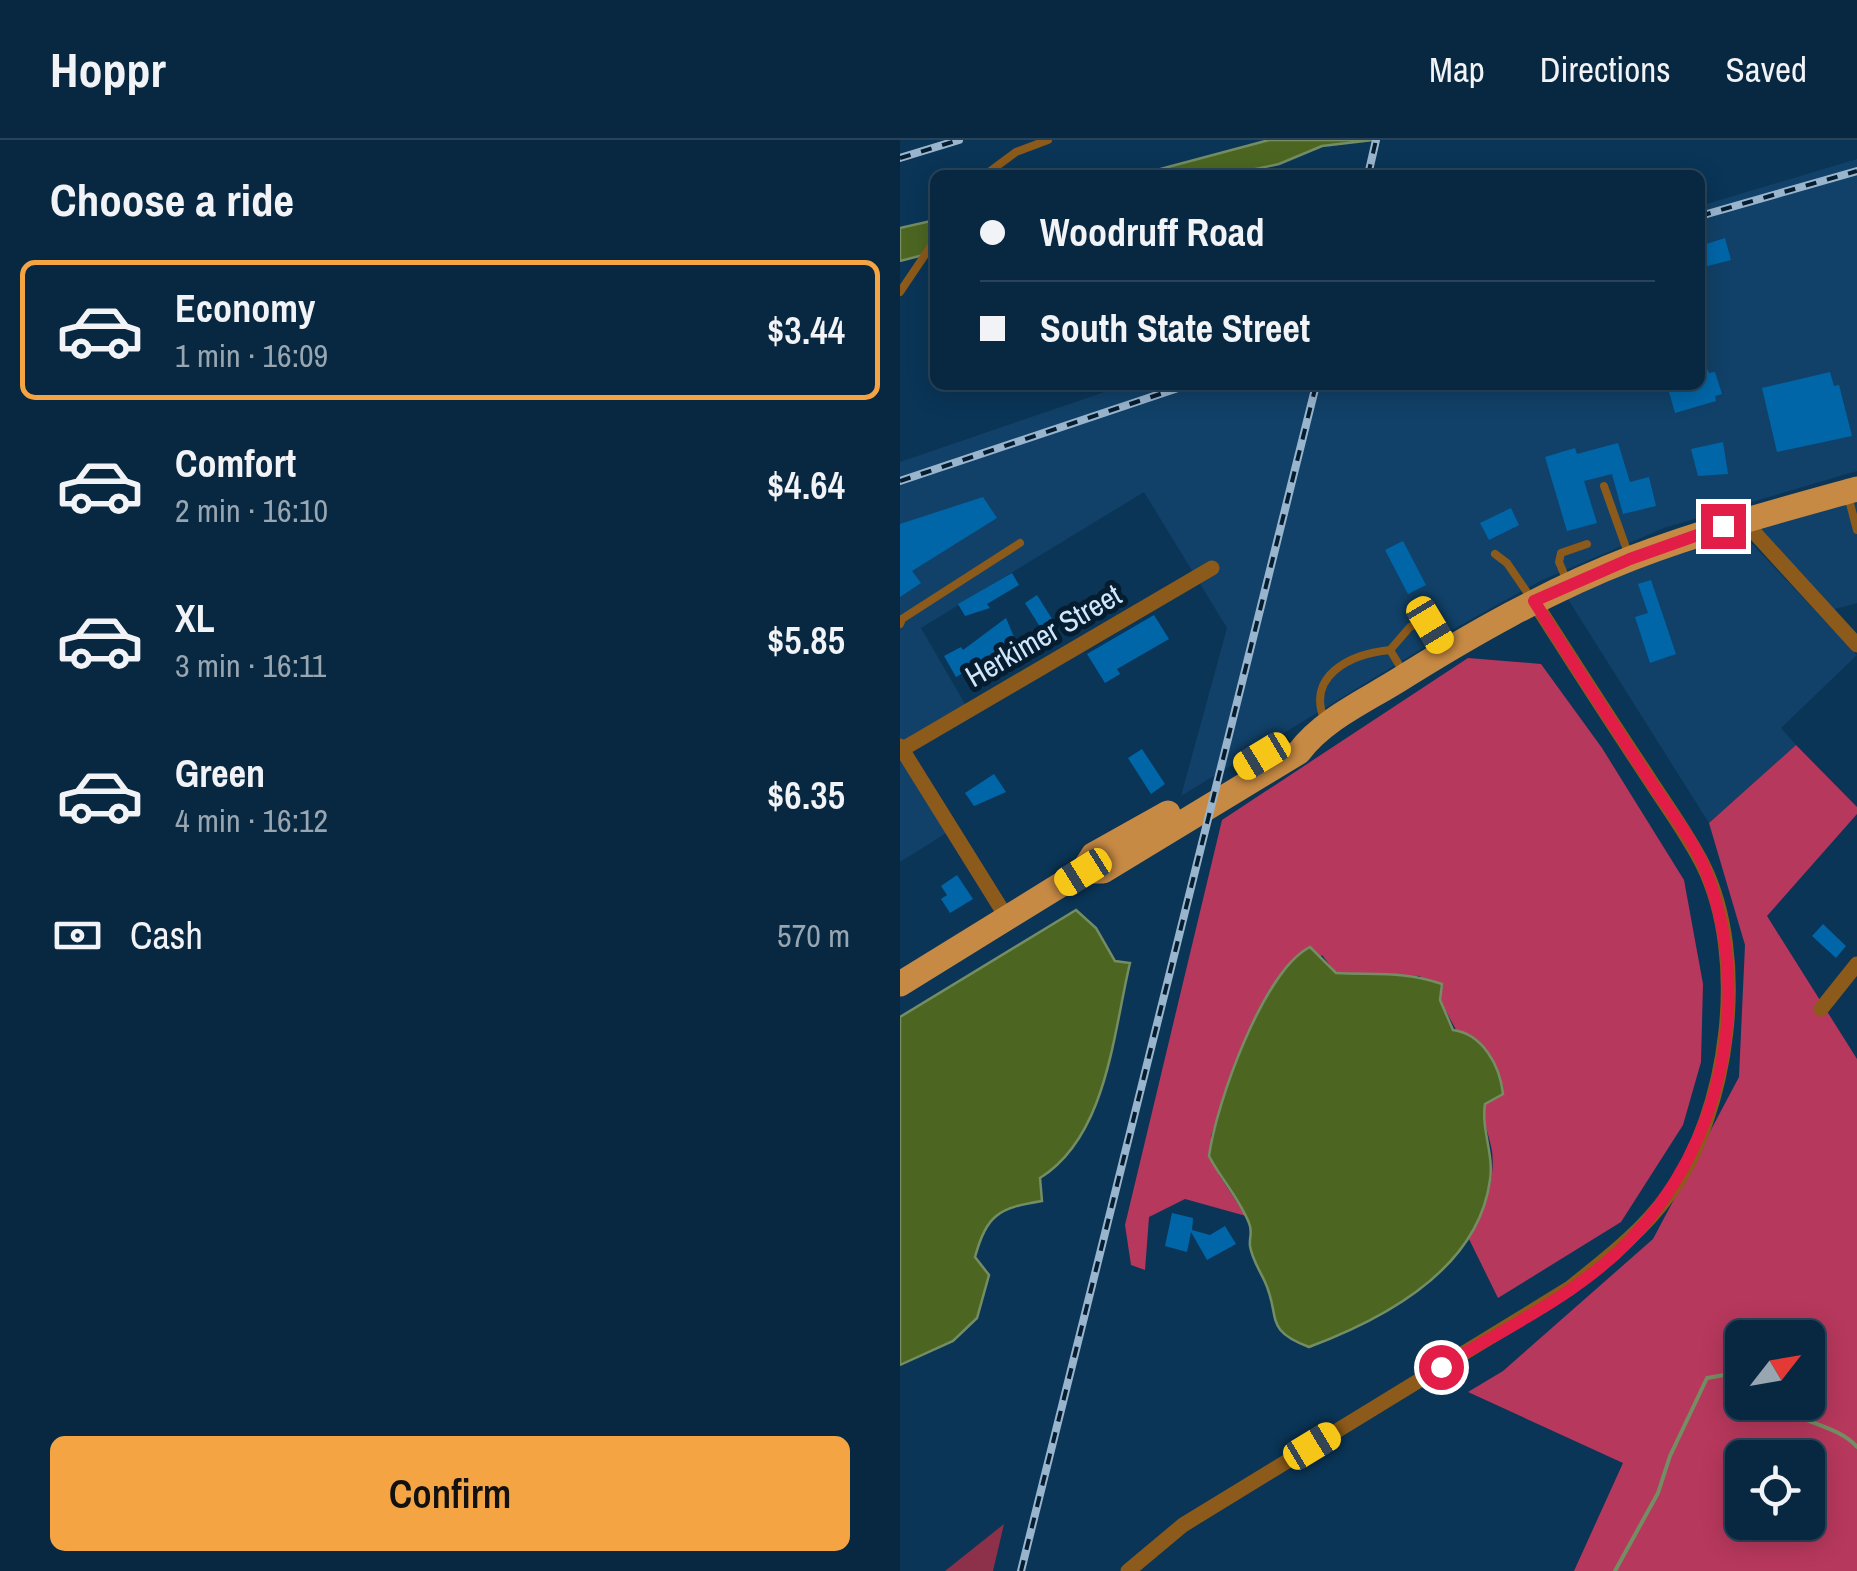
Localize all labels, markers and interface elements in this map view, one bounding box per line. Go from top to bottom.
text: Hoppr [50,37,166,102]
text: Map [1429,46,1485,93]
text: Directions [1540,46,1671,93]
text: Saved [1726,46,1807,93]
text: Choose a ride [50,169,294,230]
text: Woodruff Road [1040,207,1264,258]
text: Economy [175,283,315,334]
icon: car [55,285,145,375]
text: South State Street [1040,303,1310,354]
text: $3.44 [767,305,845,356]
text: 1 min · 16:09 [175,334,328,377]
text: Comfort [175,438,296,489]
icon: car [55,440,145,530]
text: $4.64 [767,460,845,511]
text: 2 min · 16:10 [175,489,328,532]
route end [1701,504,1746,549]
street label: Herkimer Street [958,574,1128,696]
car [1402,592,1458,658]
text: XL [175,593,215,644]
icon: car [55,595,145,685]
text: $5.85 [767,615,845,666]
text: 3 min · 16:11 [175,644,326,687]
car [1229,728,1295,784]
text: Green [175,748,265,799]
icon: car [55,750,145,840]
text: $6.35 [767,770,845,821]
text: 4 min · 16:12 [175,799,328,842]
car [1050,843,1116,901]
icon: cash [50,908,105,963]
text: Cash [130,910,203,961]
text: 570 m [777,914,850,957]
north arrow [1725,1320,1825,1420]
map controls [1725,1320,1825,1540]
route start [1419,1345,1464,1390]
car [1279,1418,1345,1474]
button: Confirm [50,1436,850,1551]
button: locate [1725,1440,1825,1540]

